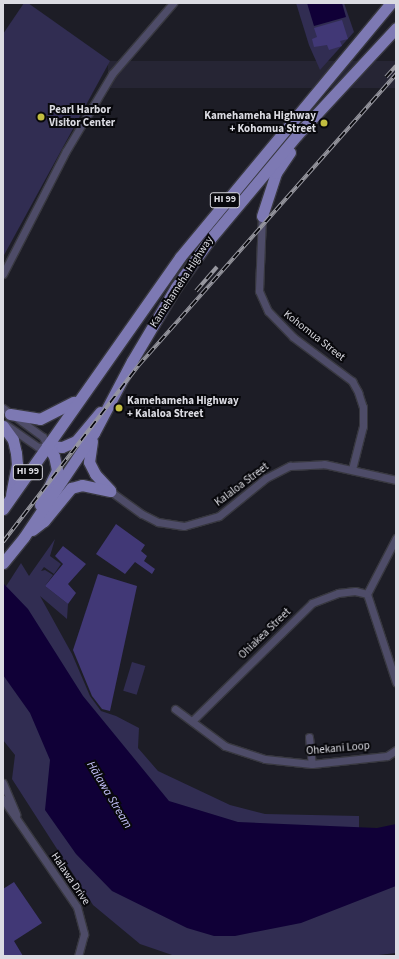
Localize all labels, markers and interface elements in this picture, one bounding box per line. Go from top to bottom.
place label: Pearl Harbor Visitor Center [49,104,115,130]
place label: Kamehameha Highway + Kohomua Street [204,110,316,136]
marker: Pearl Harbor Visitor Center [36,112,46,122]
marker: Kamehameha Highway + Kohomua Street [319,118,329,128]
road number: HI 99 [209,192,241,208]
street label: Kamehameha Highway [148,234,216,330]
street label: Kohomua Street [281,308,347,364]
place label: Kamehameha Highway + Kalaloa Street [127,395,239,421]
marker: Kamehameha Highway + Kalaloa Street [114,403,124,413]
street label: Kalaloa Street [212,460,272,510]
road number: HI 99 [12,464,44,480]
street label: Ohiakea Street [236,606,294,662]
street label: Ohekani Loop [306,740,370,758]
water label: Hālawa Stream [83,759,135,831]
street label: Halawa Drive [48,850,92,908]

